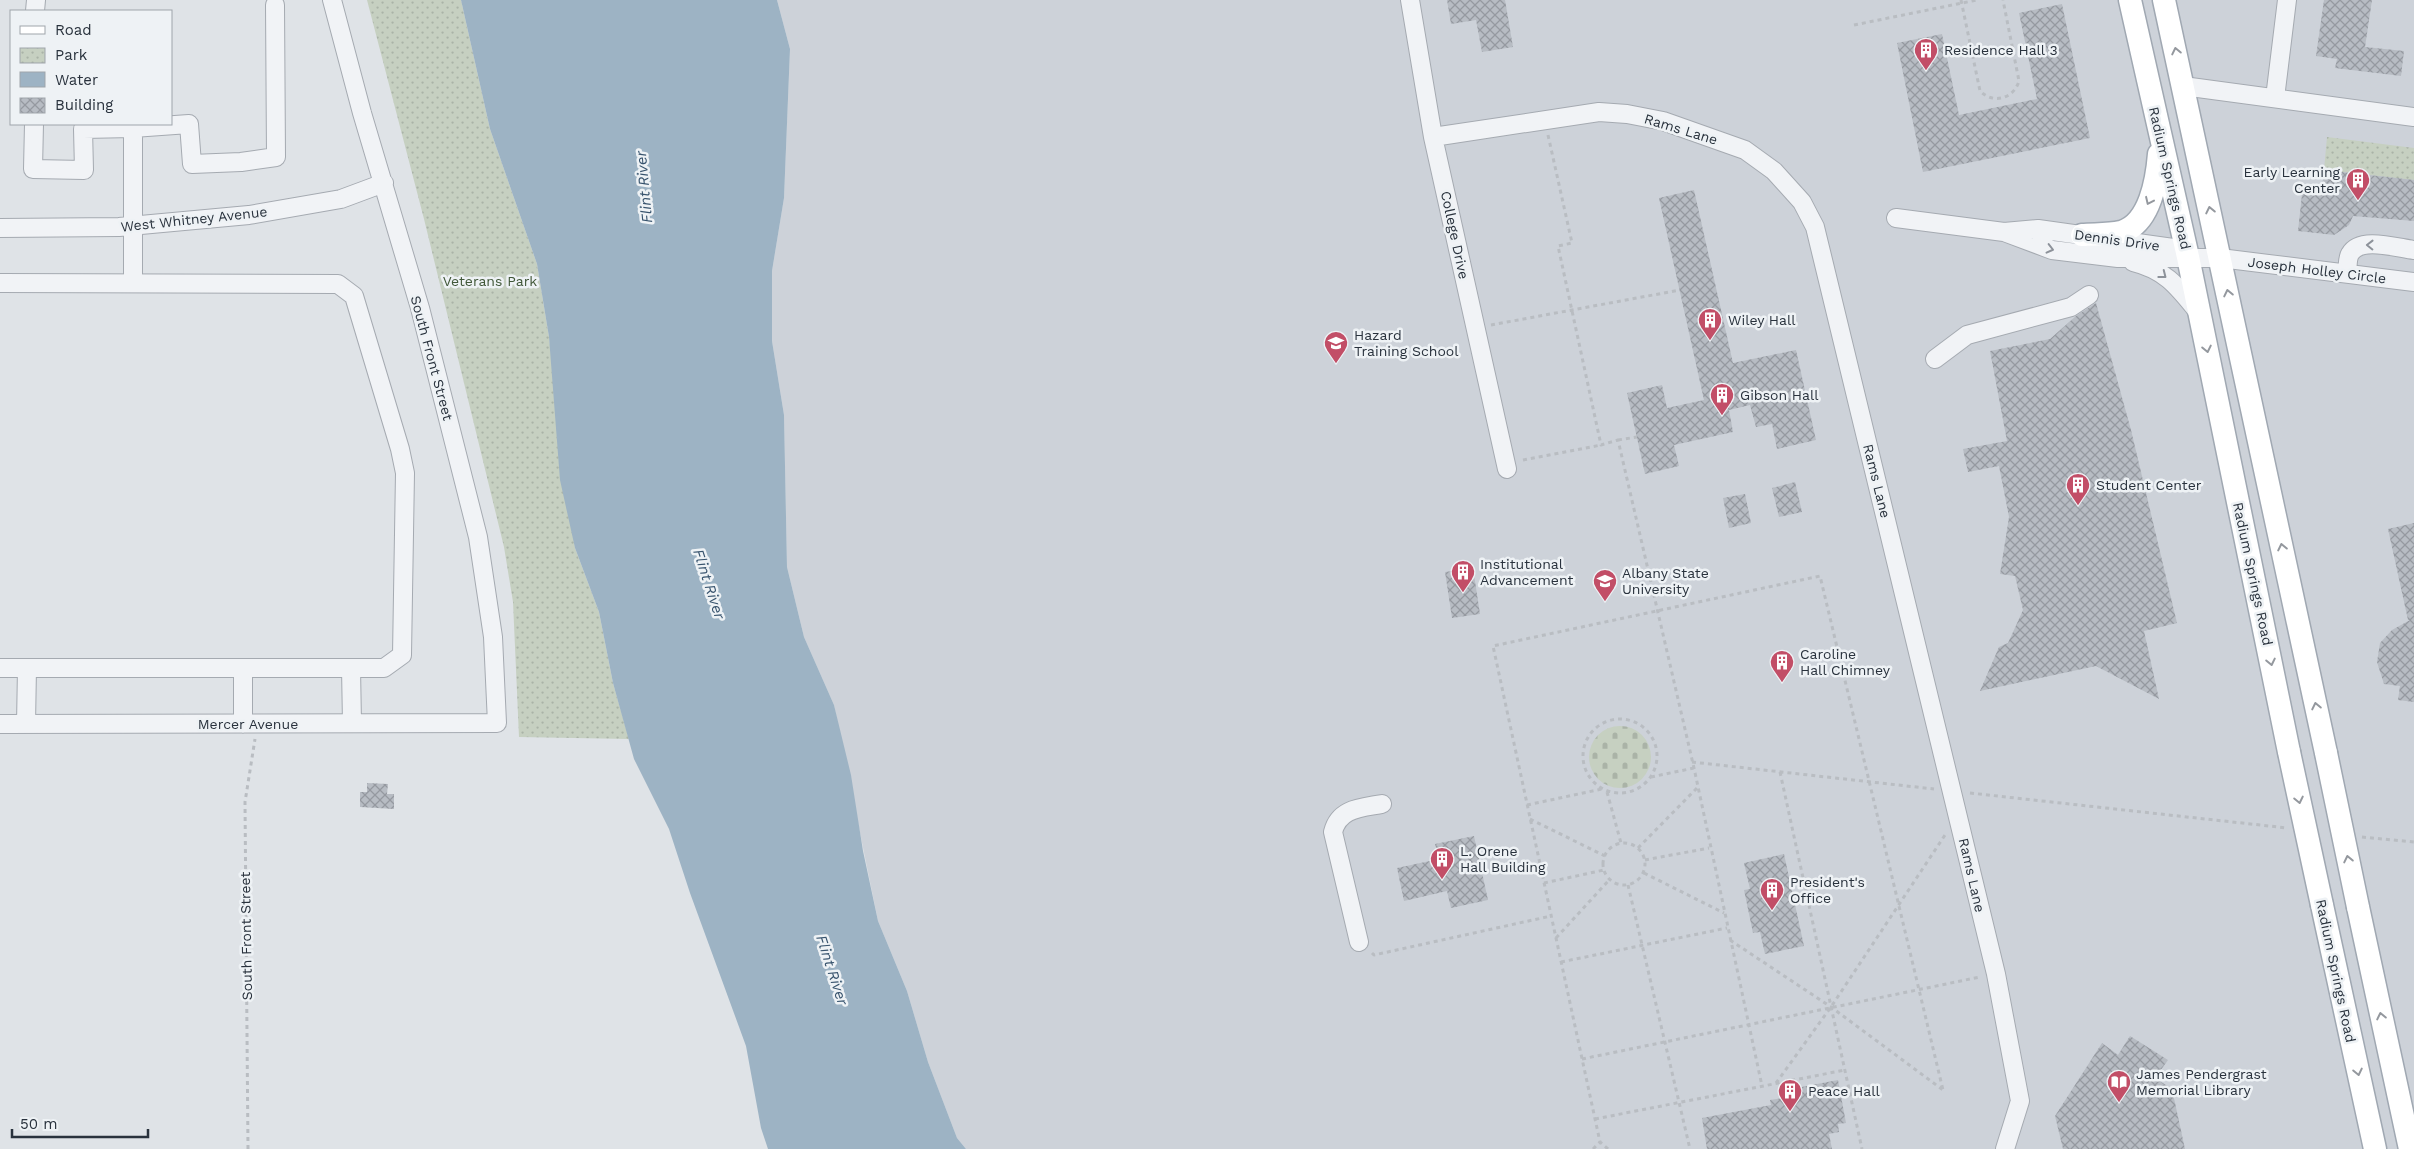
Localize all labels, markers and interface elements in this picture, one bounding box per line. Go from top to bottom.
legend [10,10,172,125]
text: Road [55,21,92,39]
building icon: Residence Hall 3 [1913,37,1939,71]
place label: Residence Hall 3 [1944,42,2058,58]
text: Park [55,46,88,64]
one-way arrow [2171,47,2181,56]
text: Water [55,71,98,89]
text: Building [55,96,113,114]
street label: Radium Springs Road [2146,105,2194,251]
street label: Rams Lane [1642,110,1720,148]
water label: Flint River [632,149,656,224]
place label: Early Learning Center [2243,164,2341,196]
building icon: Early Learning Center [2345,167,2371,201]
street label: College Drive [1438,189,1472,281]
one-way arrow [2146,195,2156,204]
street label: West Whitney Avenue [120,203,268,235]
one-way arrow [2205,206,2216,215]
street label: Dennis Drive [2073,226,2161,254]
one-way arrow [2366,240,2374,251]
one-way arrow [2045,243,2053,253]
street label: Joseph Holley Circle [2247,254,2387,286]
one-way arrow [2157,269,2166,277]
park label: Veterans Park [443,273,537,289]
one-way arrow [2223,289,2234,298]
street label: South Front Street [408,294,456,422]
building icon: Wiley Hall [1697,307,1723,341]
place label: Wiley Hall [1728,312,1796,328]
place label: Hazard Training School [1354,327,1459,359]
school or university icon: Hazard Training School [1323,330,1349,364]
one-way arrow [2201,344,2212,353]
building icon: Gibson Hall [1709,382,1735,416]
place label: Gibson Hall [1740,387,1819,403]
street label: Rams Lane [1860,442,1894,520]
building icon: Student Center [2065,472,2091,506]
place label: Student Center [2096,477,2202,493]
street label: Radium Springs Road [2230,501,2276,647]
one-way arrow [2278,542,2288,551]
water label: Flint River [689,547,729,622]
place label: Institutional Advancement [1480,556,1573,588]
building icon: Institutional Advancement [1450,559,1476,593]
place label: Albany State University [1622,565,1709,597]
school or university icon: Albany State University [1592,568,1618,602]
place label: Caroline Hall Chimney [1800,646,1891,678]
building icon: Caroline Hall Chimney [1769,649,1795,683]
one-way arrow [2265,658,2276,667]
one-way arrow [2311,701,2322,710]
street label: Mercer Avenue [198,716,298,732]
one-way arrow [2293,795,2304,804]
street label: Rams Lane [1956,836,1988,914]
place label: L. Orene Hall Building [1460,843,1546,875]
building icon: L. Orene Hall Building [1429,846,1455,880]
one-way arrow [2343,855,2354,863]
street label: South Front Street [237,871,255,1000]
place label: President's Office [1790,874,1865,906]
building icon: President's Office [1759,877,1785,911]
street label: Radium Springs Road [2313,898,2359,1044]
water label: Flint River [812,933,852,1008]
one-way arrow [2376,1011,2387,1020]
place label: James Pendergrast Memorial Library [2136,1066,2267,1098]
one-way arrow [2352,1068,2363,1077]
library icon: James Pendergrast Memorial Library [2106,1069,2132,1103]
building icon: Peace Hall [1777,1078,1803,1112]
place label: Peace Hall [1808,1083,1881,1099]
scale bar [12,1106,149,1138]
text: 50 m [20,1115,57,1133]

